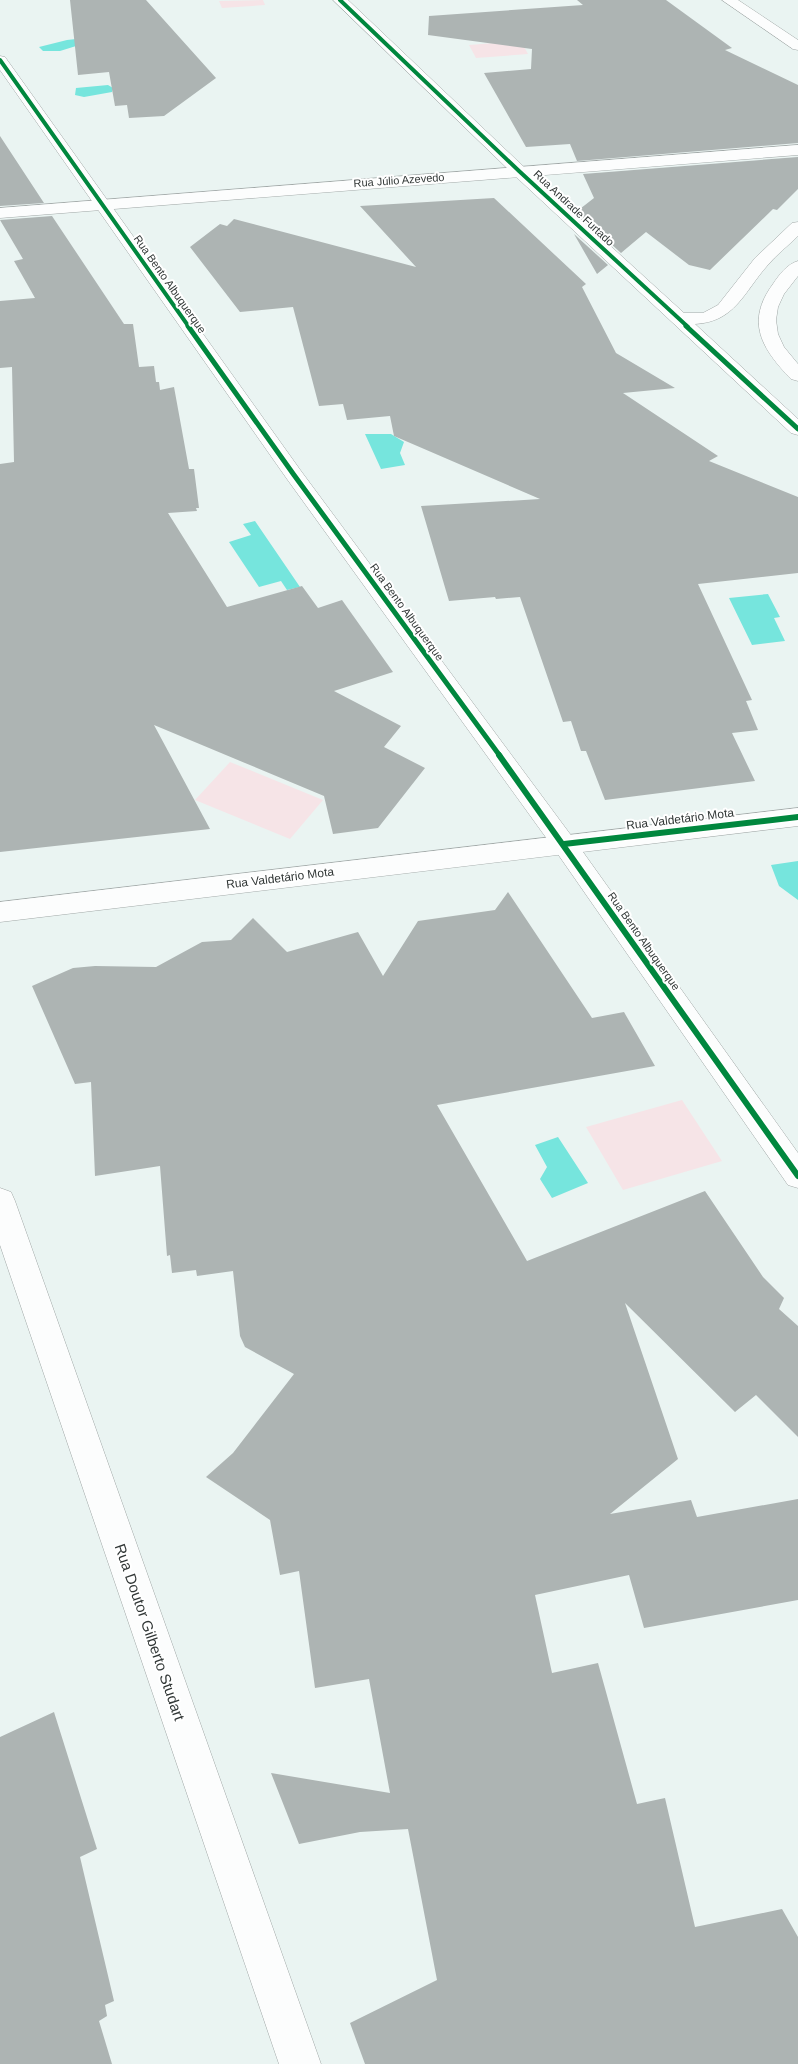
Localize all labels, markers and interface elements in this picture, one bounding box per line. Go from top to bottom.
street label: Rua Andrade Furtado [531,168,617,248]
street label: Rua Júlio Azevedo [353,171,445,189]
street label: Rua Bento Albuquerque [132,233,208,335]
street label: Rua Bento Albuquerque [368,561,446,663]
street label: Rua Valdetário Mota [625,805,735,833]
street label: Rua Valdetário Mota [225,864,335,892]
street label: Rua Bento Albuquerque [606,890,682,992]
street label: Rua Doutor Gilberto Studart [112,1541,189,1723]

